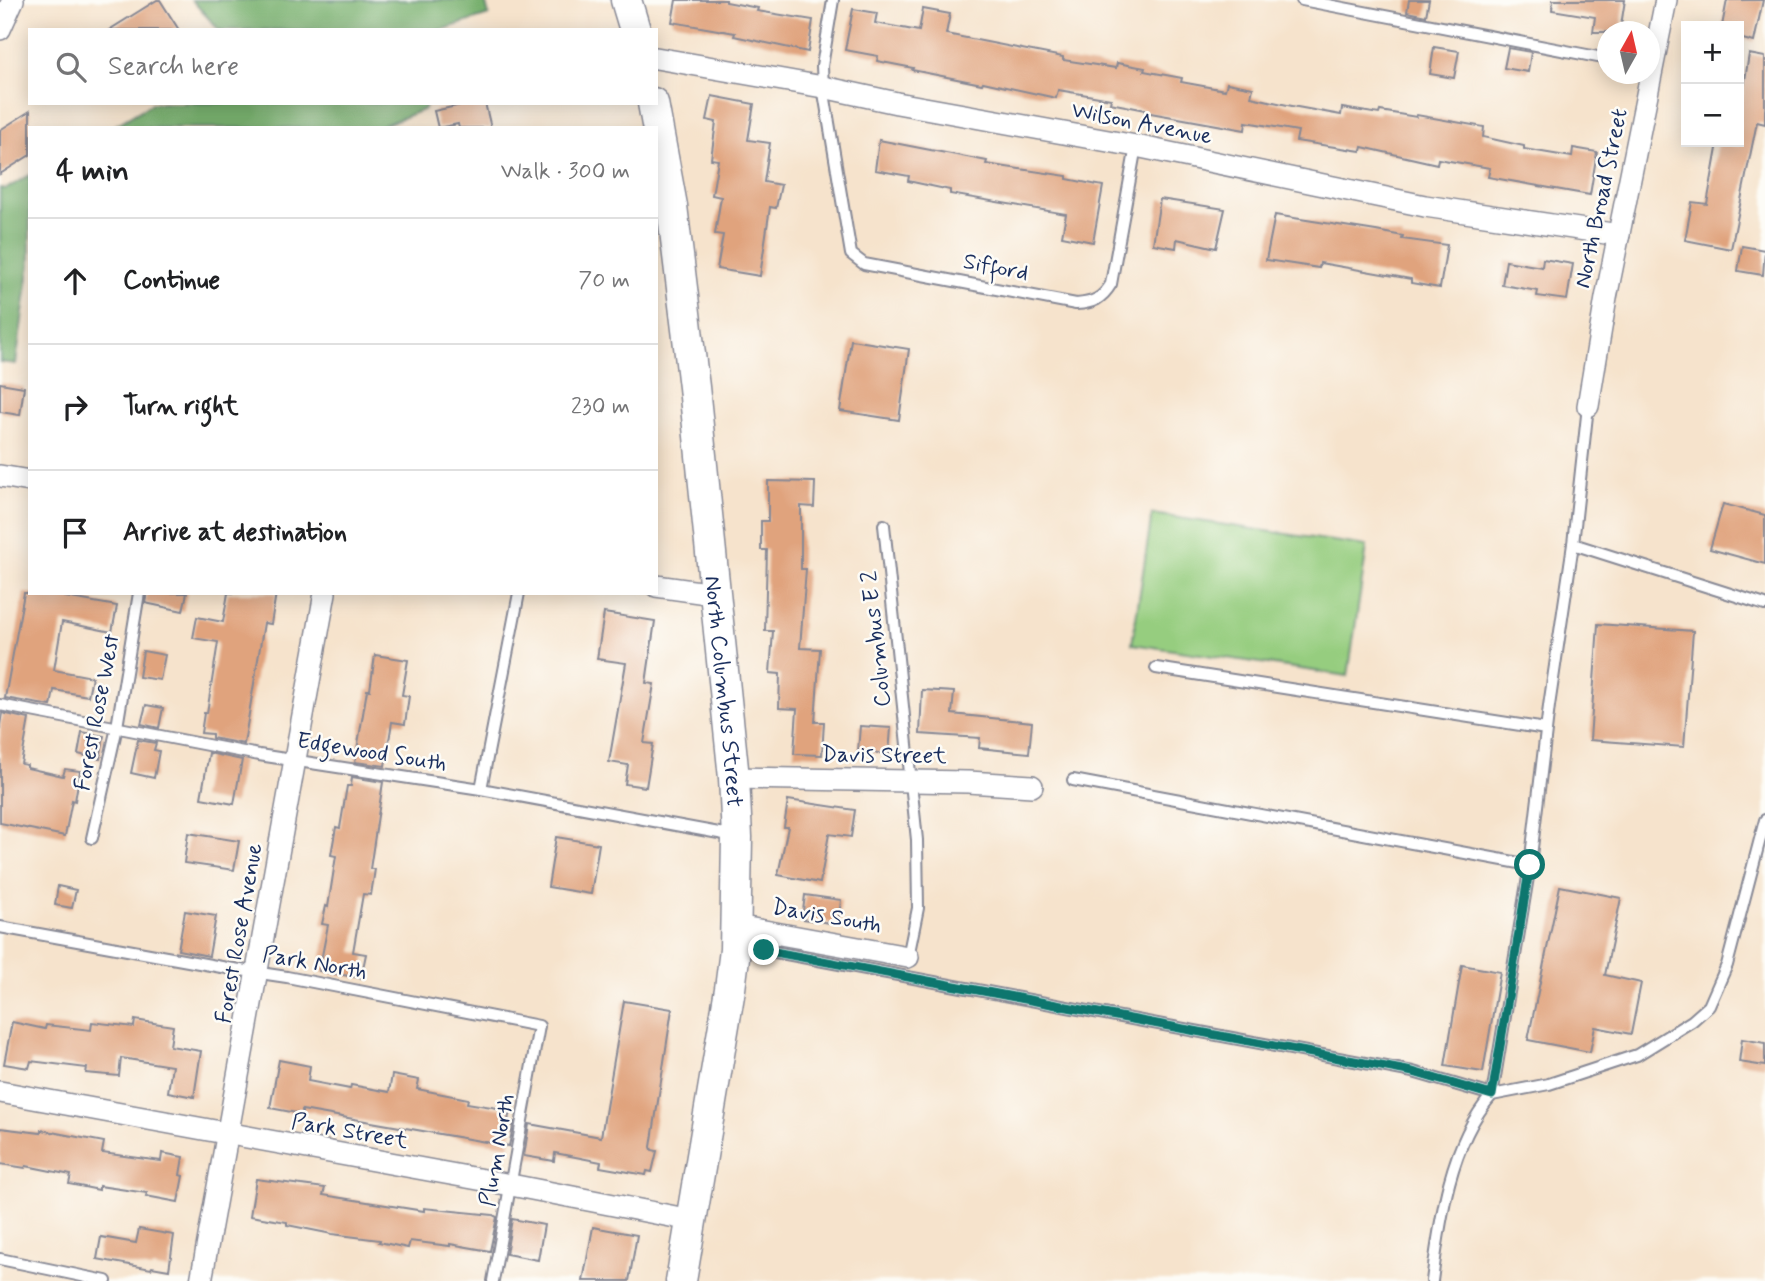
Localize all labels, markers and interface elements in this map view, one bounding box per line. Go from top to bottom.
north arrow [1597,21,1660,84]
map controls [1681,21,1744,147]
button: + [1681,21,1744,84]
search box [28,28,658,105]
icon: search [52,48,90,86]
text: Search here [108,50,239,84]
button: − [1681,84,1744,147]
street label: Wilson Avenue [1069,96,1215,152]
street label: North Broad Street [1568,106,1636,291]
text: 4 min [56,152,129,191]
text: Walk · 300 m [501,157,630,187]
street label: Sifford [960,247,1031,290]
icon: ahead [56,262,94,300]
text: Continue [123,264,220,298]
text: 70 m [578,266,630,296]
icon: right [56,388,94,426]
text: Turn right [123,390,239,424]
text: 230 m [571,392,630,422]
icon: arrive [56,514,94,552]
text: Arrive at destination [123,516,347,550]
street label: Columbus E 2 [855,569,899,708]
street label: North Columbus Street [696,574,748,808]
street label: Forest Rose West [68,631,128,793]
street label: Edgewood South [294,726,449,782]
street label: Davis Street [821,740,947,772]
street label: Forest Rose Avenue [209,841,271,1026]
route start [1514,849,1545,880]
street label: Davis South [769,893,884,941]
route end [748,934,779,965]
street label: Park North [260,940,369,988]
street label: Plum North [473,1092,523,1209]
street label: Park Street [289,1107,411,1157]

